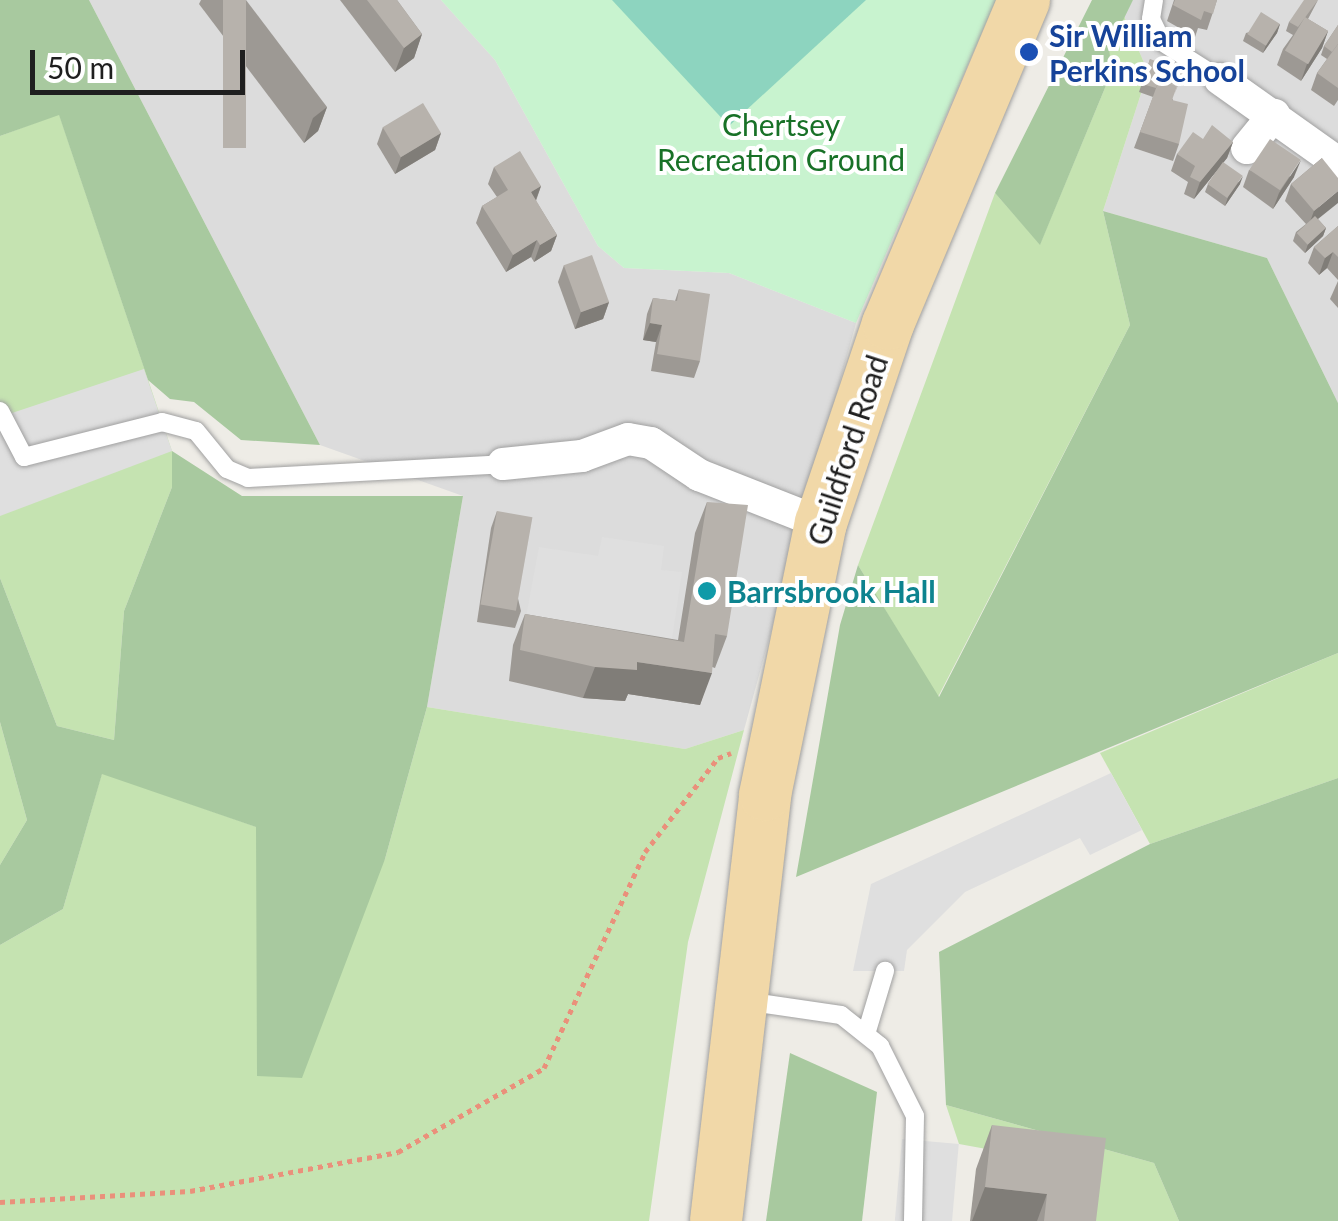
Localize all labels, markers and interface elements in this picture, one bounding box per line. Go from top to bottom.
place label: Sir William Perkins School [1049,17,1245,88]
scale bar [35,30,250,92]
marker: Sir William Perkins School [1018,41,1040,63]
text: 50 m [47,49,114,85]
park label: Chertsey Recreation Ground [657,106,905,176]
street label: Guildford Road [799,350,895,550]
place label: Barrsbrook Hall [727,573,936,609]
marker: Barrsbrook Hall [696,580,718,602]

